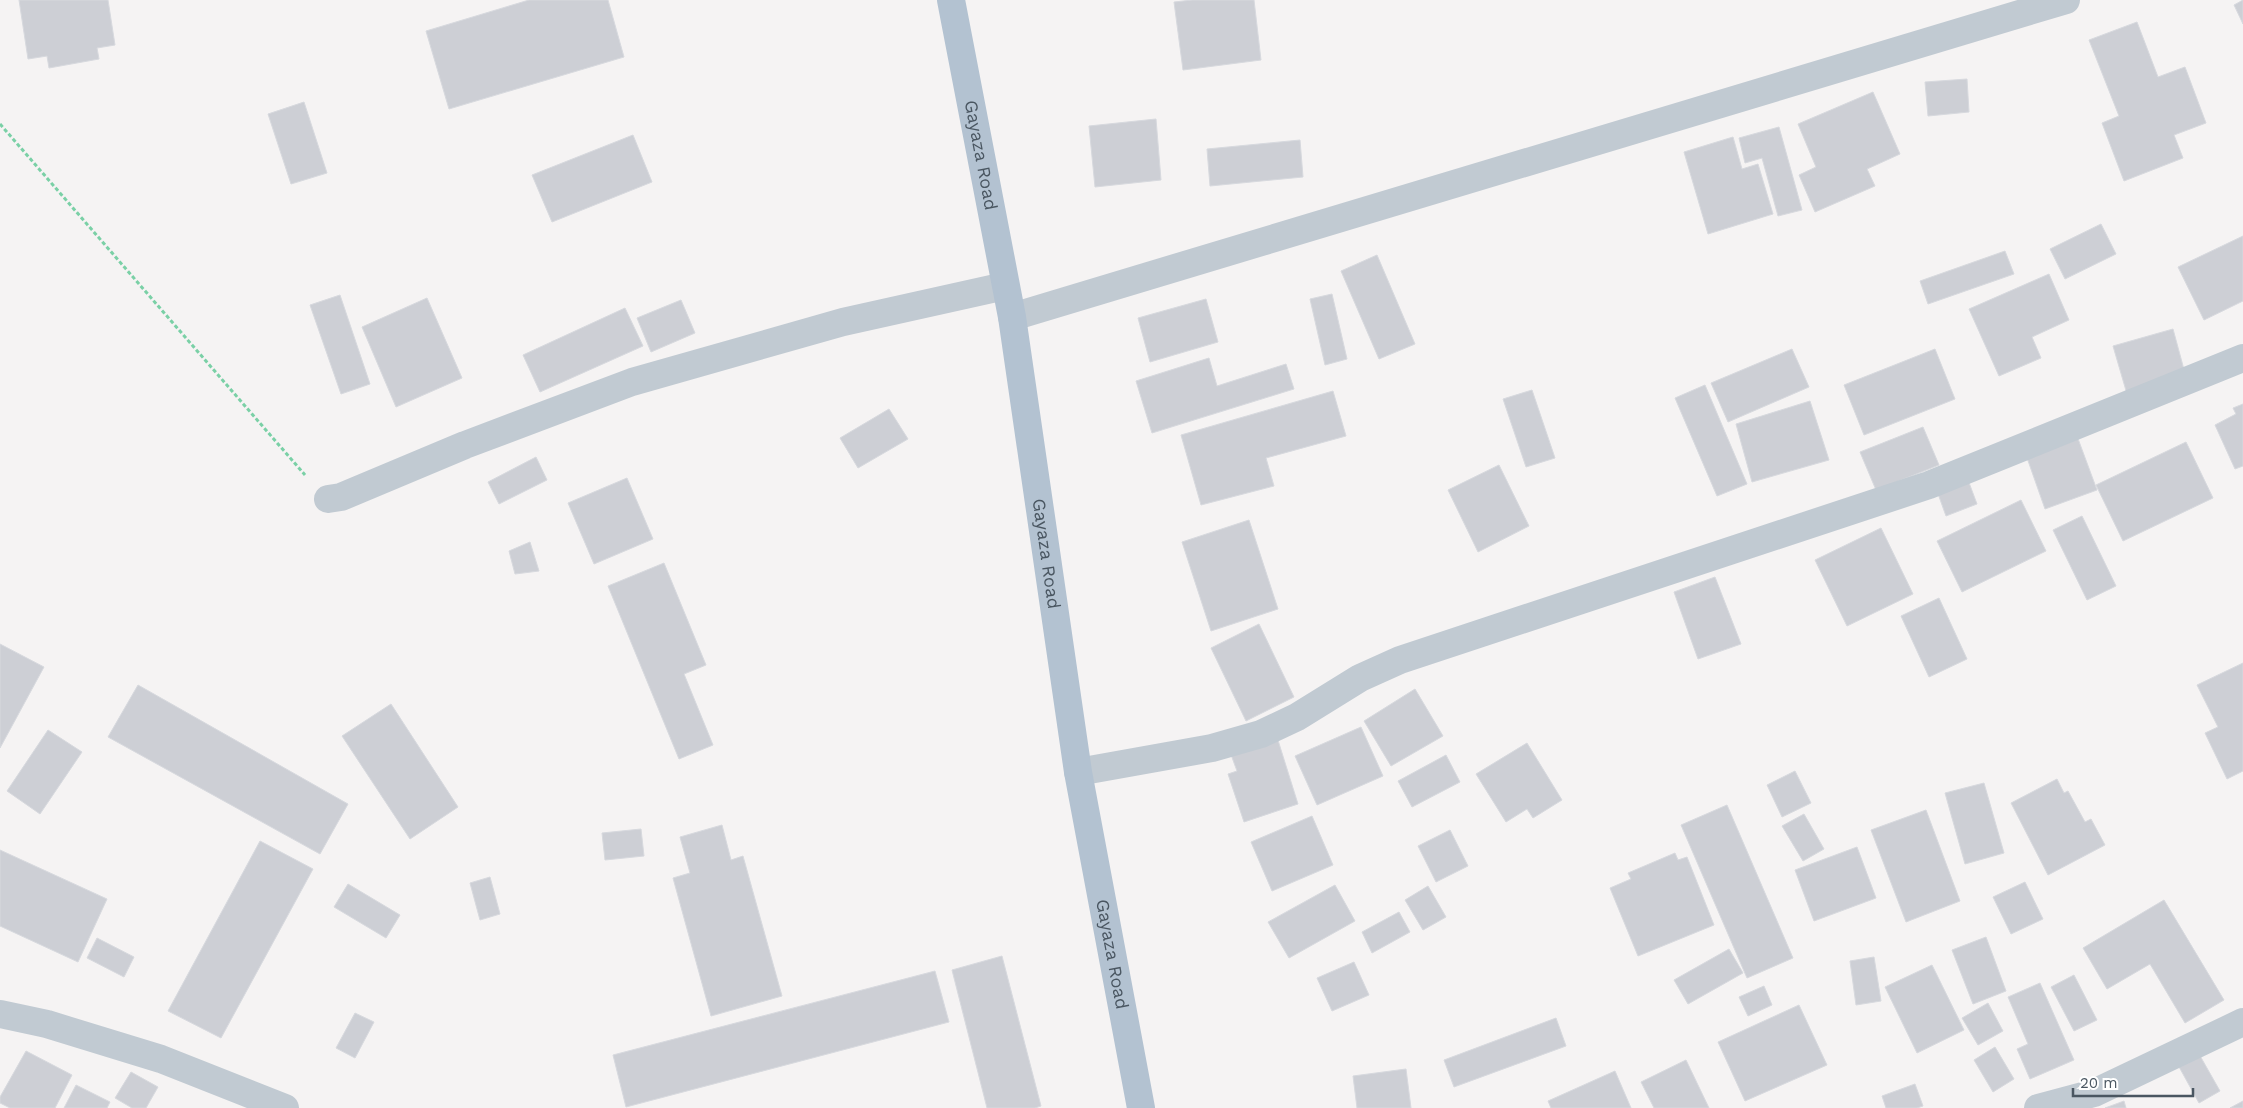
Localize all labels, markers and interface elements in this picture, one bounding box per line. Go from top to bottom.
street label: Gayaza Road [961,98,1002,212]
street label: Gayaza Road [1028,497,1065,610]
street label: Gayaza Road [1092,897,1133,1011]
scale bar [2073,1066,2193,1098]
text: 20 m [2080,1074,2118,1092]

